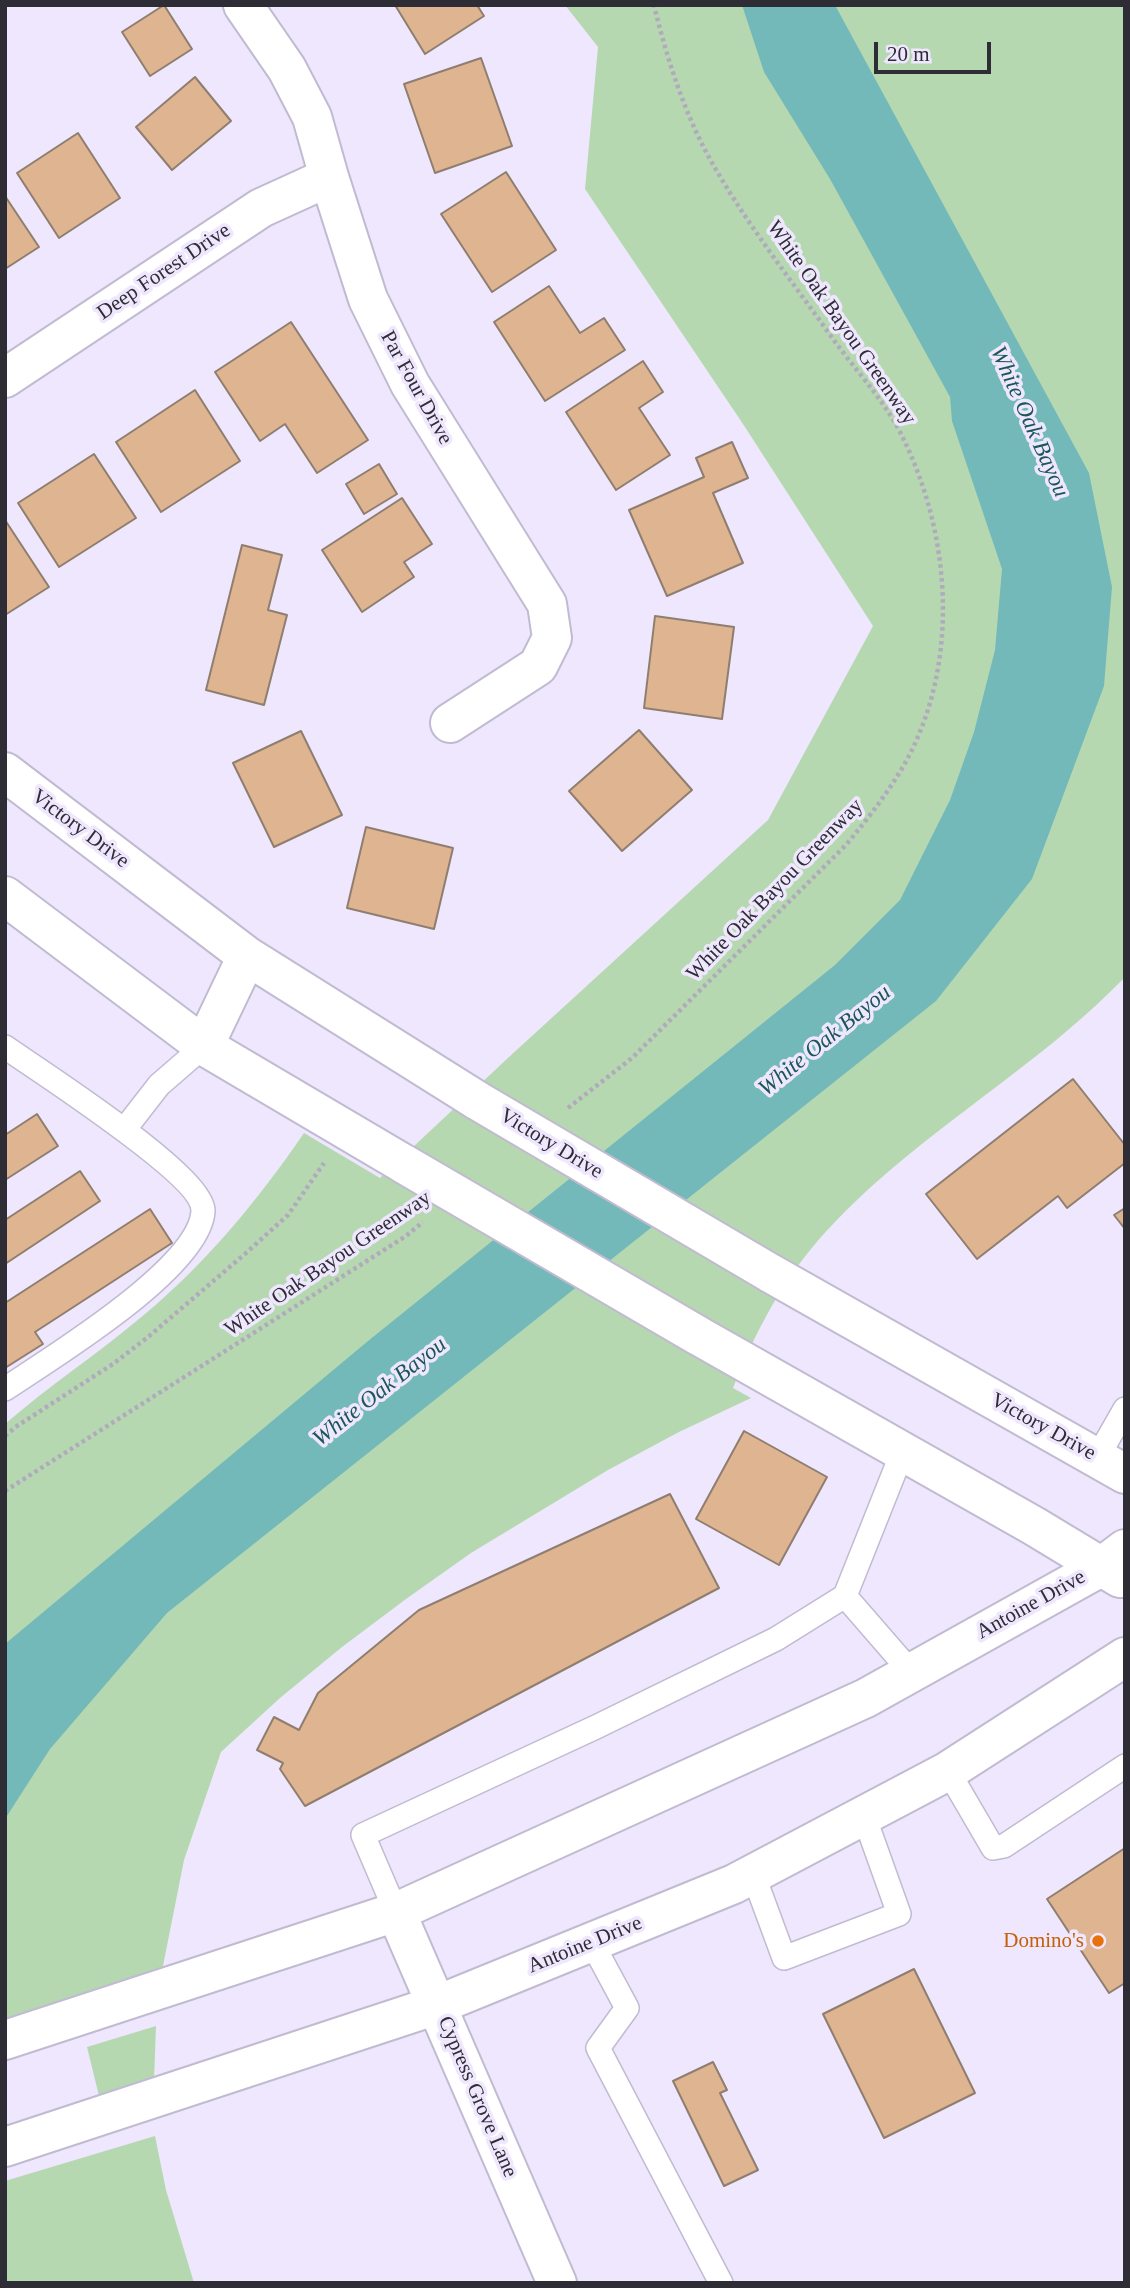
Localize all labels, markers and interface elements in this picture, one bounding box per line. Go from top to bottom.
scale bar [878,28,995,72]
text: 20 m [887,42,930,66]
street label: White Oak Bayou Greenway [761,216,921,430]
street label: Deep Forest Drive [93,218,235,326]
street label: Par Four Drive [374,327,458,449]
water label: White Oak Bayou [983,342,1075,502]
street label: Victory Drive [26,784,134,874]
street label: White Oak Bayou Greenway [681,794,869,986]
water label: White Oak Bayou [753,979,897,1103]
street label: Victory Drive [495,1103,607,1185]
street label: White Oak Bayou Greenway [220,1186,436,1342]
water label: White Oak Bayou [308,1331,452,1453]
street label: Victory Drive [986,1388,1100,1466]
street label: Antoine Drive [972,1565,1090,1645]
street label: Antoine Drive [524,1911,646,1979]
place label: Domino's [1003,1928,1084,1954]
marker: Domino's [1090,1933,1106,1949]
street label: Cypress Grove Lane [432,2013,522,2181]

